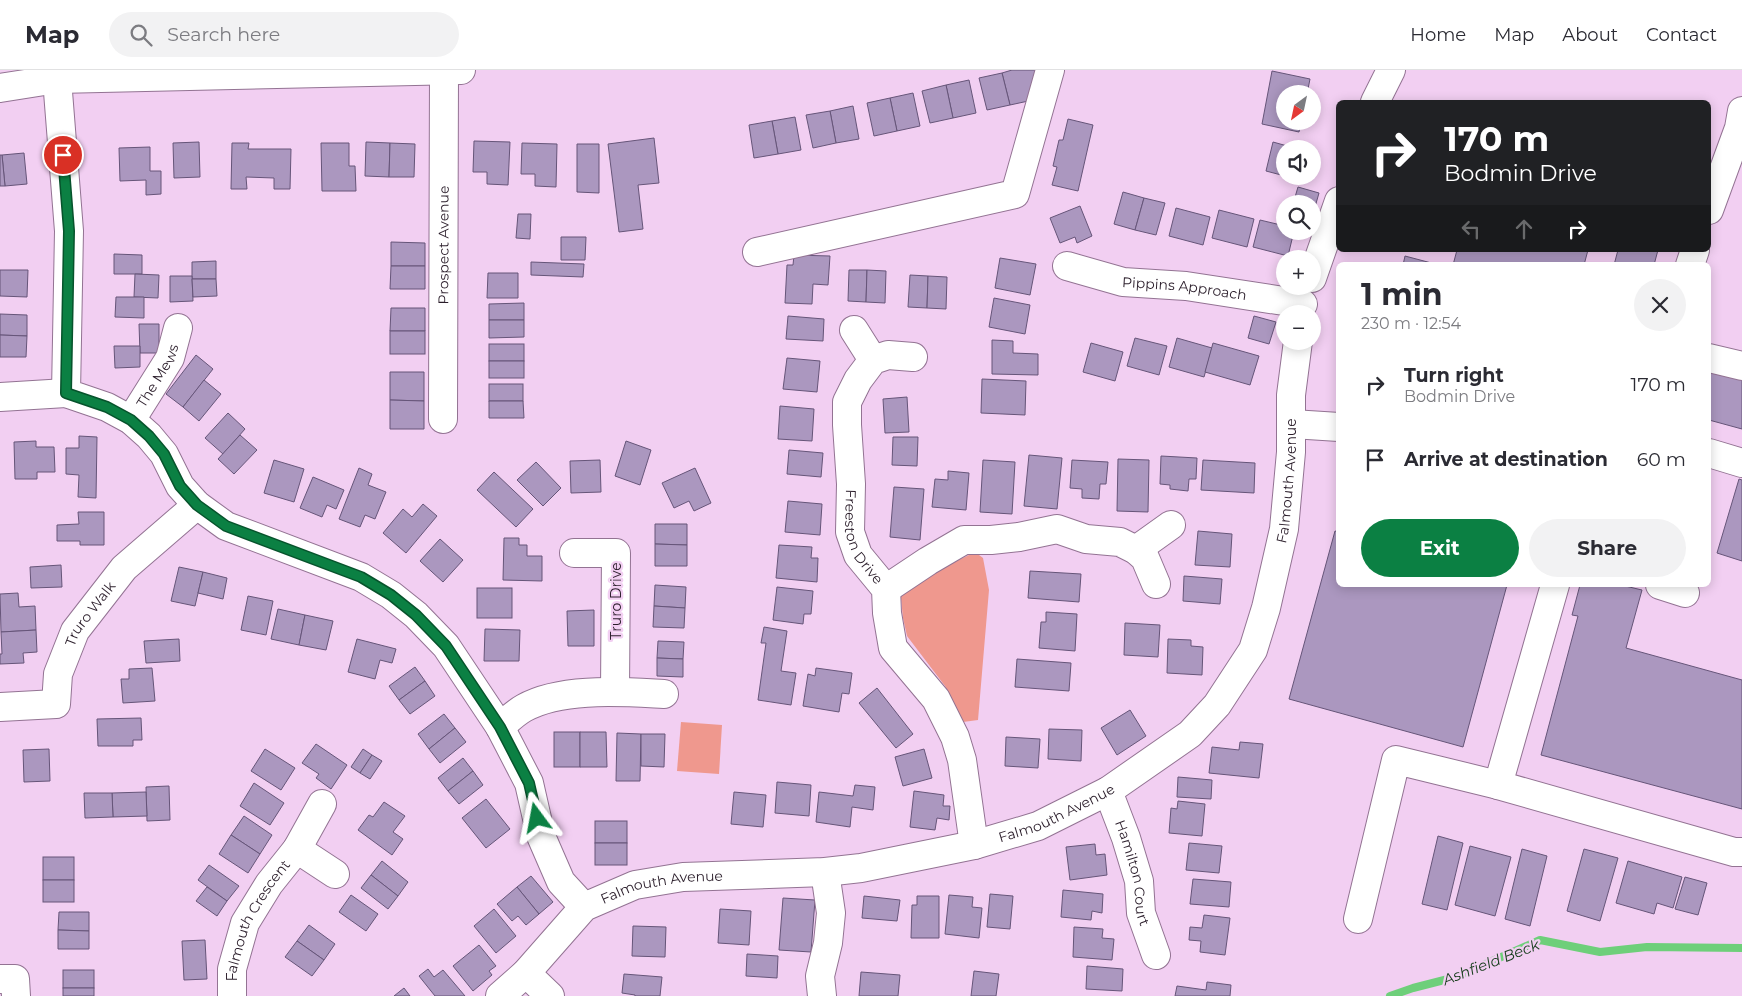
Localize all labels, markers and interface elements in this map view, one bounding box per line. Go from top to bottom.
search box [109,12,459,57]
text: Map [25,20,79,49]
icon: search [127,21,155,49]
text: Search here [167,23,280,46]
text: Home [1410,24,1466,46]
text: Map [1494,24,1534,46]
text: About [1562,24,1618,46]
text: Contact [1646,24,1717,46]
north arrow [1276,85,1321,130]
map controls [1276,85,1321,350]
text: 170 m [1444,117,1549,160]
icon: right [1361,120,1426,185]
pin [42,134,84,176]
button: sound [1276,140,1321,185]
icon: arrive [49,141,77,169]
text: Bodmin Drive [1444,160,1597,187]
street label: Prospect Avenue [434,185,453,305]
button: search [1276,195,1321,240]
icon: left [1457,215,1485,243]
icon: ahead [1510,215,1538,243]
icon: right [1563,215,1591,243]
button: + [1276,250,1321,295]
street label: Pippins Approach [1122,273,1248,304]
text: 1 min [1361,276,1442,313]
button: close [1634,279,1686,331]
button: − [1276,305,1321,350]
text: 230 m · 12:54 [1361,314,1461,333]
street label: The Mews [132,342,182,411]
text: Turn right [1404,364,1504,387]
icon: right [1361,371,1389,399]
text: 170 m [1631,373,1686,396]
text: Bodmin Drive [1404,387,1515,406]
street label: Falmouth Avenue [1272,418,1300,545]
icon: arrive [1361,446,1389,474]
text: Arrive at destination [1404,448,1608,471]
text: 60 m [1637,448,1686,471]
street label: Freeston Drive [841,489,887,588]
button: Exit [1361,519,1519,577]
button: Share [1529,519,1686,577]
street label: Truro Drive [607,562,625,640]
street label: Truro Walk [61,577,120,649]
street label: Falmouth Avenue [996,780,1118,846]
position arrow [510,791,562,843]
street label: Hamilton Court [1111,817,1154,929]
street label: Falmouth Crescent [222,856,294,981]
street label: Falmouth Avenue [598,867,723,908]
water label: Ashfield Beck [1439,934,1543,990]

